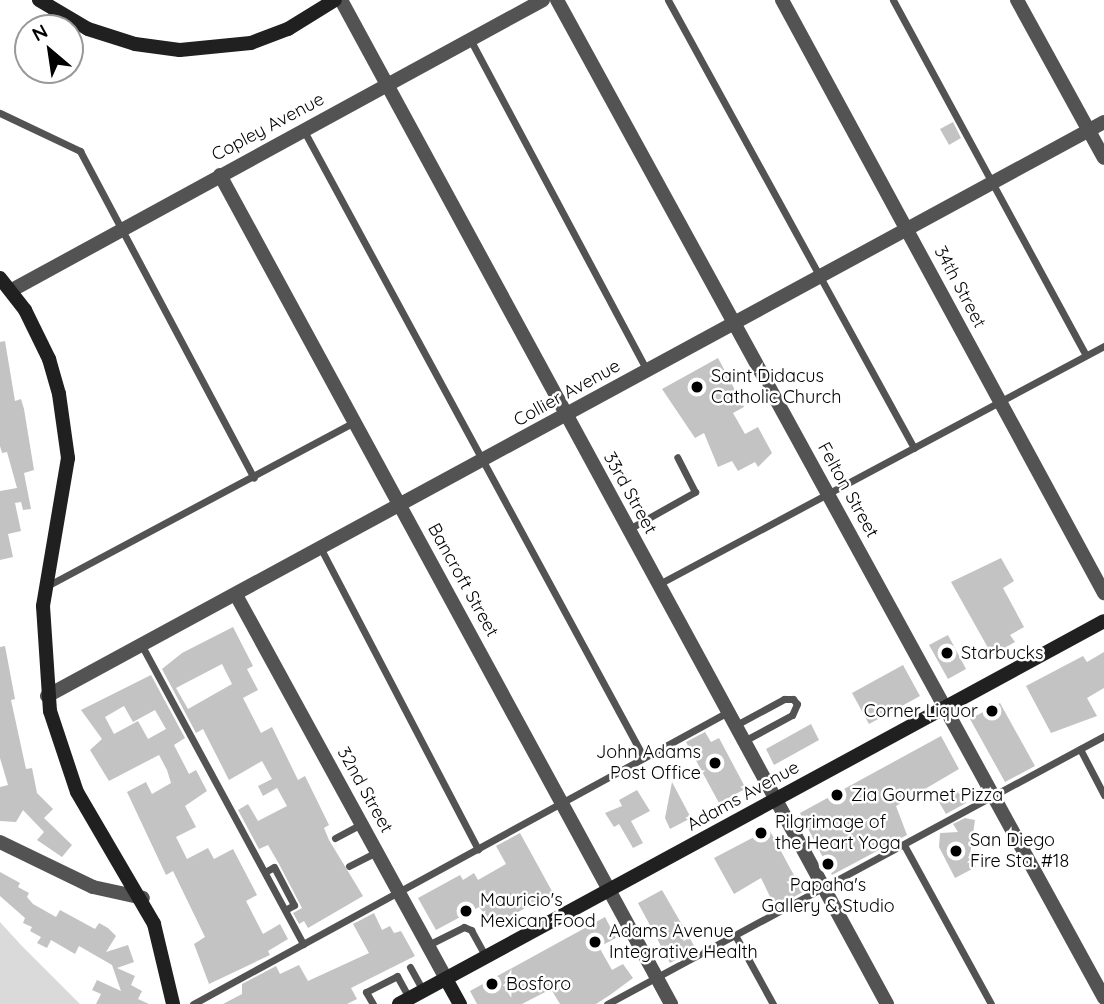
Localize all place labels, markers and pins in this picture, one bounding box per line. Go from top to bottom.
place label: Saint Didacus Catholic Church [711,366,841,408]
marker: Saint Didacus Catholic Church [689,379,705,395]
place label: Starbucks [961,642,1044,664]
marker: Starbucks [939,645,955,661]
place label: Corner Liquor [864,700,978,722]
marker: Corner Liquor [984,703,1000,719]
place label: John Adams Post Office [596,742,701,784]
marker: John Adams Post Office [707,755,723,771]
place label: Zia Gourmet Pizza [851,784,1003,806]
marker: Zia Gourmet Pizza [829,787,845,803]
place label: Pilgrimage of the Heart Yoga [775,812,901,854]
marker: Pilgrimage of the Heart Yoga [753,825,769,841]
place label: San Diego Fire Sta. #18 [970,830,1069,872]
marker: San Diego Fire Sta. #18 [948,843,964,859]
marker: Papaha's Gallery & Studio [820,856,836,872]
place label: Papaha's Gallery & Studio [761,875,895,917]
place label: Mauricio's Mexican Food [480,890,596,932]
marker: Mauricio's Mexican Food [458,903,474,919]
place label: Adams Avenue Integrative Health [609,921,758,964]
marker: Adams Avenue Integrative Health [587,934,603,950]
place label: Bosforo [506,973,571,995]
marker: Bosforo [484,976,500,992]

